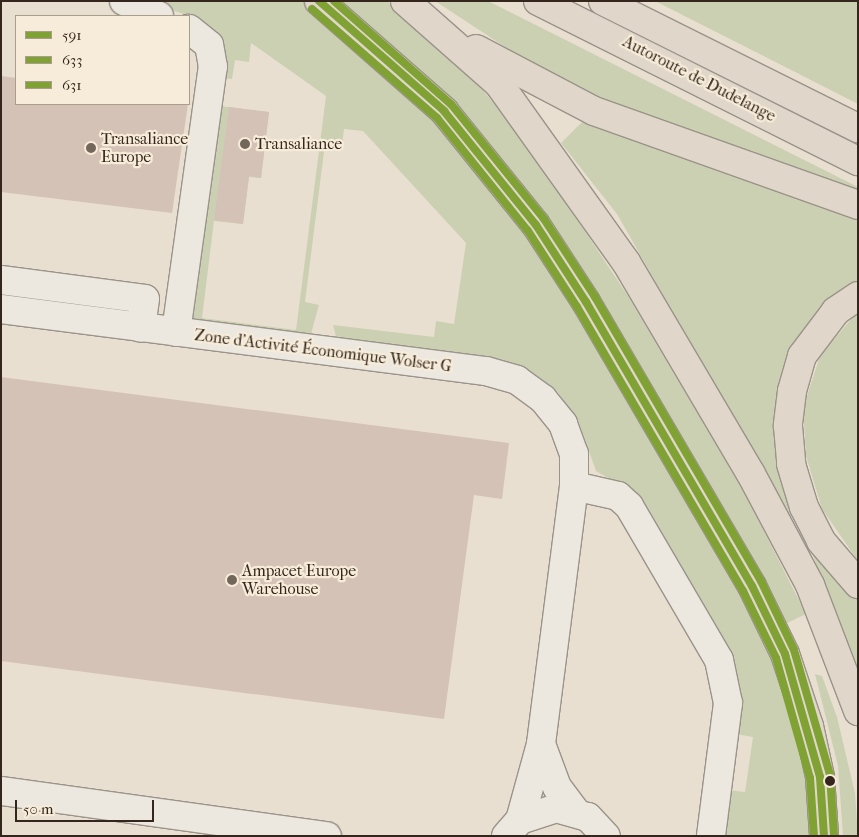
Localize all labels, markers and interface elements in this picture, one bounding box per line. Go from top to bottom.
legend [15,15,190,105]
text: 591 [62,26,82,44]
street label: Autoroute de Dudelange [619,32,779,126]
text: 633 [62,51,82,69]
text: 631 [62,76,82,94]
place label: Transaliance Europe [101,129,188,167]
place label: Transaliance [255,134,342,154]
marker: Transaliance [239,138,251,150]
marker: Transaliance Europe [85,142,97,154]
street label: Zone d'Activité Économique Wolser G [193,326,453,376]
place label: Ampacet Europe Warehouse [242,561,356,599]
marker: Ampacet Europe Warehouse [226,574,238,586]
unlabelled marker [825,776,835,786]
scale bar [18,790,156,822]
text: 50 m [23,800,53,818]

